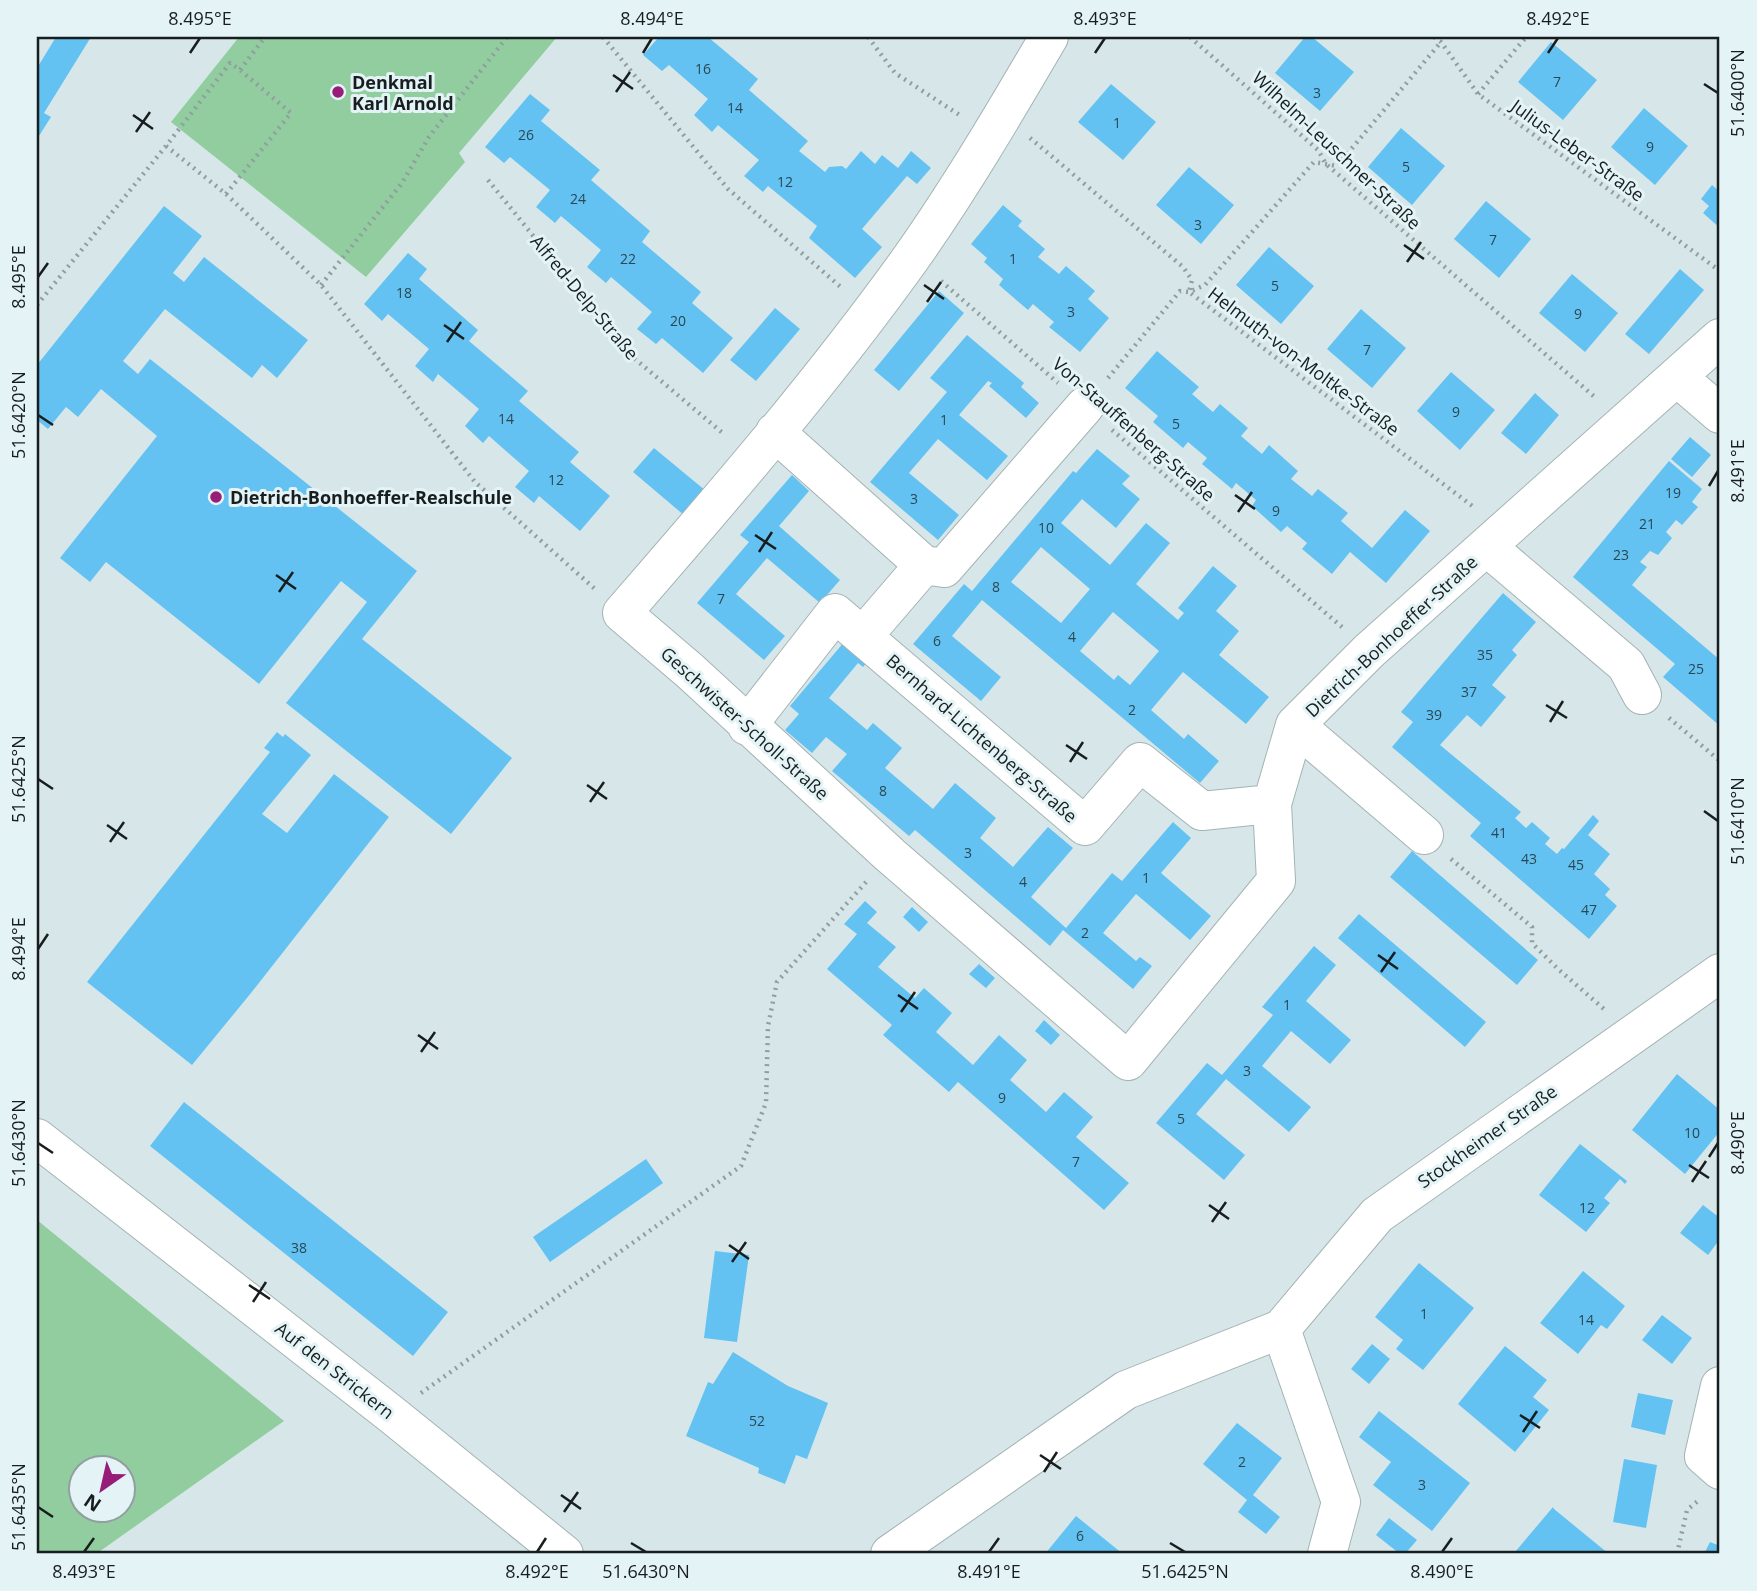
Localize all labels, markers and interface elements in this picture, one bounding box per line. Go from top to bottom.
text: 8.495°E [168,6,232,30]
text: 8.494°E [620,6,684,30]
text: 8.493°E [1073,6,1137,30]
text: 8.492°E [1526,6,1590,30]
text: 51.6400°N [1725,49,1749,137]
house number: 16 [695,59,711,78]
street label: Wilhelm-Leuschner-Straße [1248,66,1426,234]
place label: Denkmal Karl Arnold [352,70,454,115]
house number: 7 [1553,72,1561,91]
house number: 3 [1313,83,1321,102]
marker: Denkmal Karl Arnold [330,84,346,100]
street label: Julius-Leber-Straße [1505,92,1649,206]
house number: 14 [727,98,743,117]
house number: 1 [1113,113,1121,132]
house number: 26 [518,125,534,144]
house number: 9 [1646,137,1654,156]
house number: 5 [1402,157,1410,176]
house number: 12 [777,172,793,191]
house number: 24 [570,189,586,208]
house number: 3 [1194,215,1202,234]
street label: Alfred-Delp-Straße [526,230,644,364]
house number: 7 [1489,230,1497,249]
text: 8.495°E [6,245,30,309]
house number: 22 [620,249,636,268]
house number: 1 [1009,249,1017,268]
house number: 5 [1271,276,1279,295]
street label: Helmuth-von-Moltke-Straße [1203,281,1405,441]
house number: 18 [396,283,412,302]
house number: 3 [1067,302,1075,321]
house number: 9 [1574,304,1582,323]
house number: 20 [670,311,686,330]
house number: 7 [1363,340,1371,359]
street label: Von-Stauffenberg-Straße [1048,352,1220,506]
text: 51.6420°N [6,371,30,459]
house number: 9 [1452,402,1460,421]
house number: 14 [498,409,514,428]
house number: 1 [940,410,948,429]
house number: 5 [1172,414,1180,433]
text: 8.491°E [1725,439,1749,503]
house number: 12 [548,470,564,489]
house number: 19 [1665,483,1681,502]
place label: Dietrich-Bonhoeffer-Realschule [230,485,512,509]
marker: Dietrich-Bonhoeffer-Realschule [208,489,224,505]
house number: 3 [910,489,918,508]
house number: 9 [1272,501,1280,520]
house number: 21 [1639,514,1655,533]
house number: 10 [1038,518,1054,537]
house number: 23 [1613,545,1629,564]
street label: Dietrich-Bonhoeffer-Straße [1300,550,1482,722]
house number: 8 [992,577,1000,596]
house number: 7 [717,589,725,608]
house number: 4 [1068,627,1076,646]
house number: 6 [933,631,941,650]
street label: Geschwister-Scholl-Straße [656,641,834,805]
house number: 35 [1477,645,1493,664]
street label: Bernhard-Lichtenberg-Straße [881,648,1083,828]
house number: 25 [1688,659,1704,678]
house number: 37 [1461,682,1477,701]
house number: 2 [1128,700,1136,719]
house number: 39 [1426,705,1442,724]
text: 51.6425°N [6,735,30,823]
text: 51.6410°N [1725,777,1749,865]
house number: 8 [879,781,887,800]
house number: 41 [1491,823,1507,842]
house number: 3 [964,843,972,862]
house number: 43 [1521,849,1537,868]
house number: 45 [1568,855,1584,874]
house number: 1 [1142,868,1150,887]
house number: 4 [1019,872,1027,891]
house number: 47 [1581,900,1597,919]
text: 8.494°E [6,917,30,981]
house number: 2 [1081,923,1089,942]
house number: 1 [1283,995,1291,1014]
house number: 3 [1243,1061,1251,1080]
street label: Stockheimer Straße [1413,1079,1561,1193]
house number: 9 [998,1088,1006,1107]
text: 51.6430°N [6,1099,30,1187]
house number: 5 [1177,1109,1185,1128]
text: 8.490°E [1725,1111,1749,1175]
house number: 10 [1684,1123,1700,1142]
house number: 7 [1072,1152,1080,1171]
house number: 12 [1579,1198,1595,1217]
house number: 38 [291,1238,307,1257]
house number: 1 [1420,1304,1428,1323]
house number: 14 [1578,1310,1594,1329]
street label: Auf den Strickern [271,1316,399,1424]
house number: 52 [749,1411,765,1430]
house number: 2 [1238,1452,1246,1471]
north arrow [66,1454,136,1524]
text: 51.6435°N [6,1463,30,1551]
house number: 3 [1418,1475,1426,1494]
text: N [79,1488,106,1518]
house number: 6 [1076,1526,1084,1545]
text: 8.493°E [52,1559,116,1583]
text: 8.492°E [505,1559,569,1583]
text: 51.6430°N [602,1559,690,1583]
text: 8.491°E [957,1559,1021,1583]
text: 51.6425°N [1141,1559,1229,1583]
text: 8.490°E [1410,1559,1474,1583]

